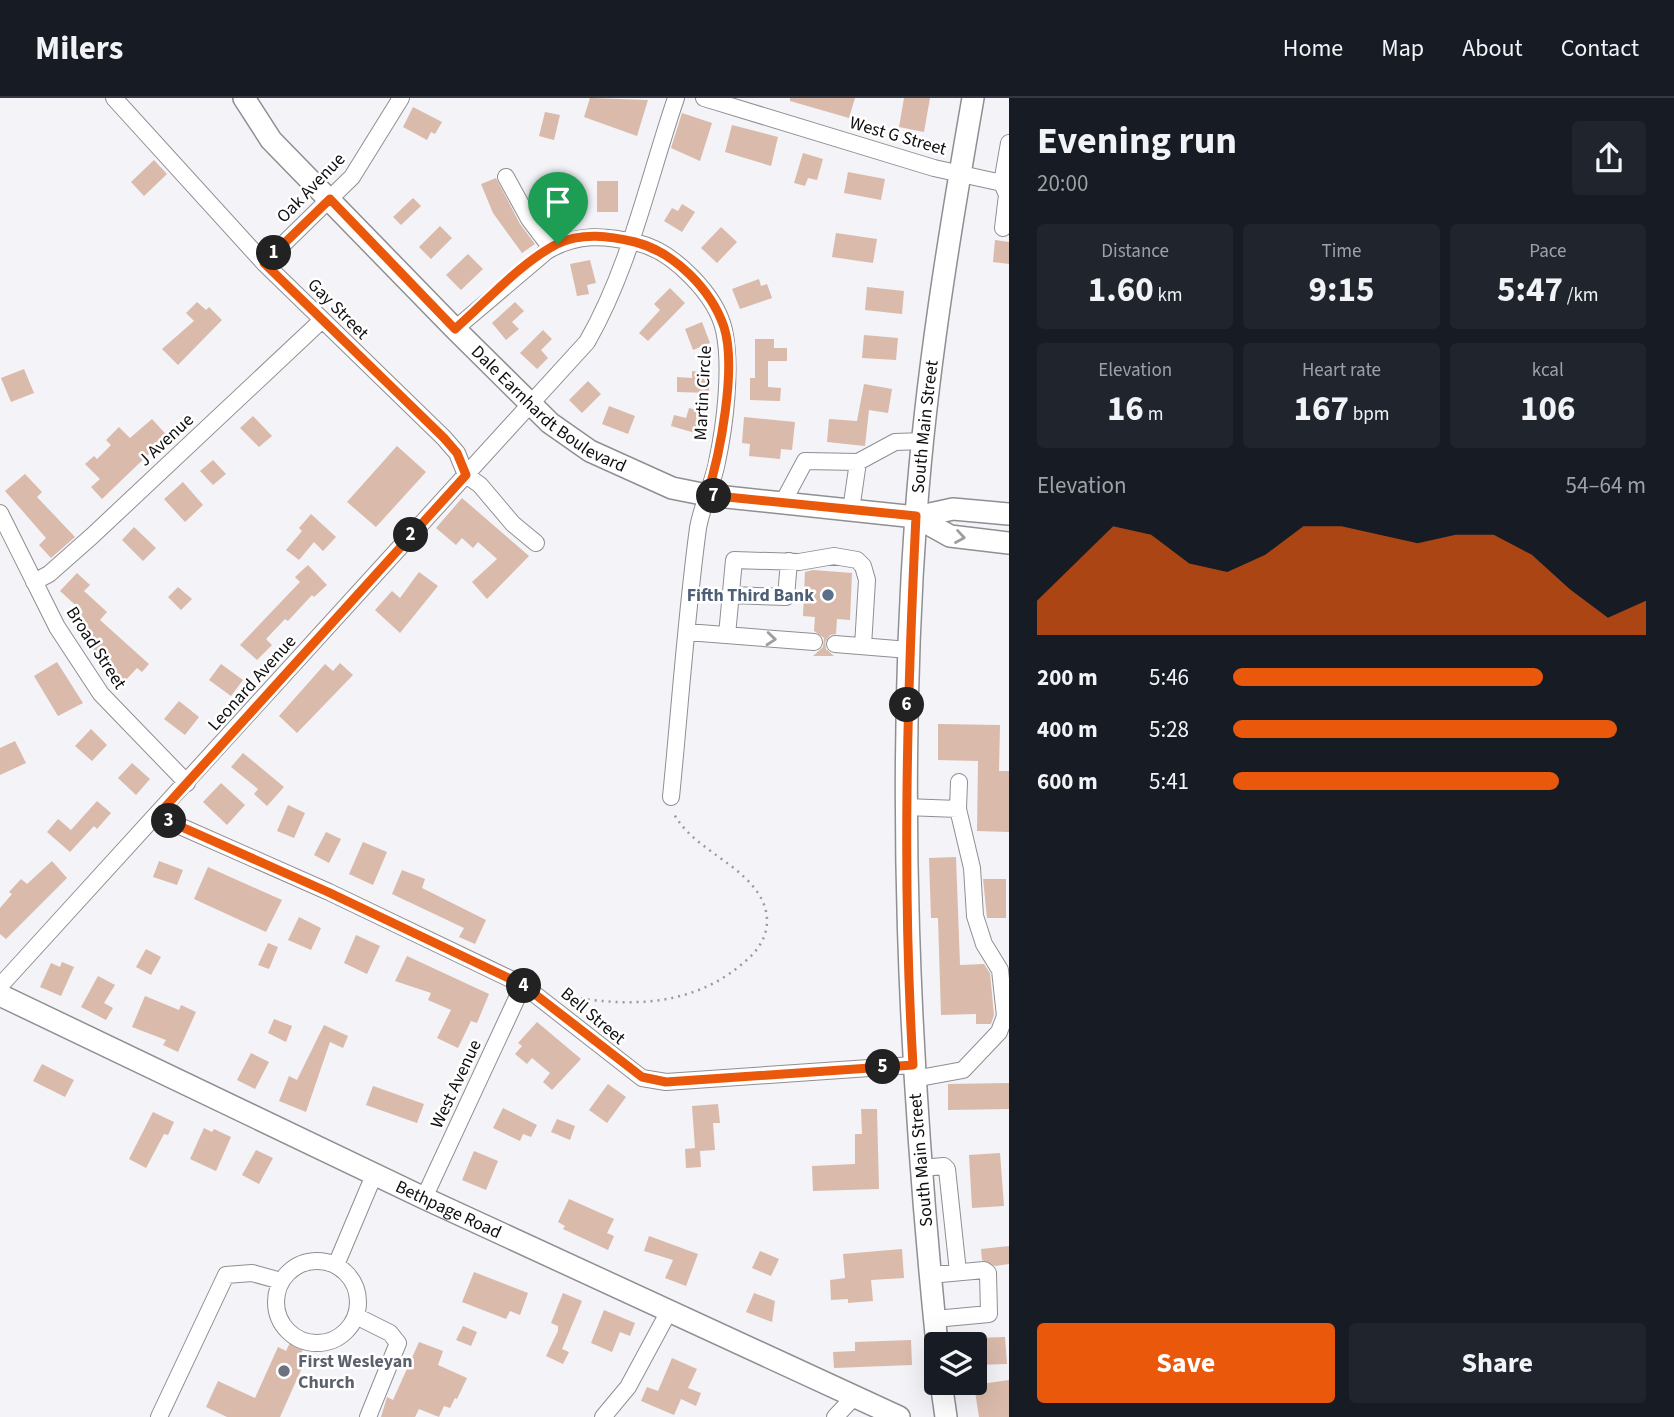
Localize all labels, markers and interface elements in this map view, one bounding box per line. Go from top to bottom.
text: Milers [35,25,123,72]
text: Home [1283,31,1343,66]
text: Map [1381,31,1424,66]
text: About [1462,31,1523,66]
text: Contact [1561,31,1639,66]
street label: West G Street [847,110,949,162]
text: Evening run [1037,114,1237,168]
button: share [1572,121,1646,195]
street label: Oak Avenue [271,147,351,229]
text: 20:00 [1037,167,1088,200]
pin [528,172,588,244]
icon: arrive [539,183,577,221]
pin: 1 [256,236,292,270]
text: Distance [1101,238,1169,265]
text: Time [1321,238,1362,265]
text: Pace [1529,238,1566,265]
text: 1 [268,239,279,266]
text: 1.60 [1088,265,1154,315]
text: 9:15 [1309,265,1374,315]
text: 5:47 [1497,265,1563,315]
street label: Gay Street [302,273,374,345]
text: km [1154,282,1183,309]
text: /km [1563,282,1599,309]
street label: Dale Earnhardt Boulevard [466,339,630,478]
street label: Martin Circle [688,345,718,441]
text: Elevation [1098,357,1172,384]
text: Heart rate [1302,357,1381,384]
text: kcal [1532,357,1564,384]
street label: South Main Street [905,359,944,494]
text: 16 [1107,384,1144,434]
text: 167 [1293,384,1349,434]
text: 106 [1520,384,1576,434]
text: m [1144,401,1163,428]
text: bpm [1349,401,1390,428]
street label: J Avenue [133,408,199,472]
text: Elevation [1037,469,1127,502]
text: 54–64 m [1566,469,1646,502]
pin: 7 [696,478,732,514]
text: 7 [708,482,719,509]
pin: 2 [394,518,428,552]
text: 2 [405,521,416,548]
one-way arrow [954,529,966,544]
place label: Fifth Third Bank [687,583,814,608]
marker: Fifth Third Bank [820,587,836,603]
street label: Broad Street [60,602,132,694]
street label: Leonard Avenue [202,630,302,736]
one-way arrow [765,631,776,646]
text: 200 m [1037,661,1098,694]
text: 5:46 [1149,661,1189,694]
pin: 6 [890,688,925,722]
text: 6 [901,691,912,718]
text: 400 m [1037,713,1098,746]
text: 5:28 [1149,713,1189,746]
text: 600 m [1037,765,1098,798]
text: 5:41 [1149,765,1189,798]
pin: 3 [152,804,186,838]
text: 3 [163,807,174,834]
pin: 4 [506,968,542,1004]
text: 4 [518,972,529,999]
street label: Bell Street [555,982,631,1050]
street label: West Avenue [425,1035,488,1133]
pin: 5 [866,1049,900,1084]
text: 5 [877,1053,888,1080]
street label: South Main Street [903,1092,939,1228]
street label: Bethpage Road [391,1174,505,1245]
button: Save [1037,1323,1335,1403]
button: Share [1349,1323,1646,1403]
map controls [924,1332,987,1395]
button: layers [924,1332,987,1395]
place label: First Wesleyan Church [298,1349,413,1395]
marker: First Wesleyan Church [276,1363,292,1379]

